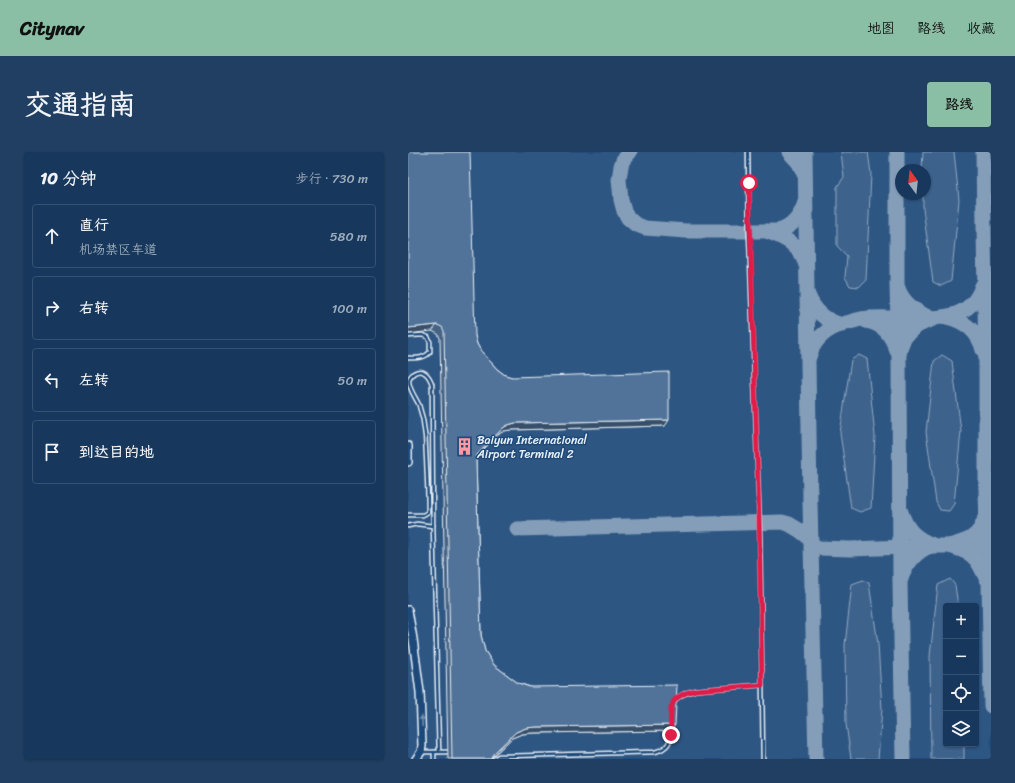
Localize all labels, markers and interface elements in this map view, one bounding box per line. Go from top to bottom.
text: Citynav [20,12,84,45]
text: 地图 [867,16,895,41]
text: 路线 [917,16,945,41]
text: 收藏 [967,16,995,41]
text: 交通指南 [24,80,136,129]
button: 路线 [927,82,991,127]
text: 10 分钟 [40,163,96,193]
north arrow [895,164,931,200]
text: 步行 · 730 m [296,167,368,190]
route start [740,174,758,192]
text: 直行 [79,212,109,238]
icon: ahead [41,225,63,247]
text: 580 m [330,225,367,248]
text: 机场禁区车道 [79,238,157,261]
text: 右转 [79,295,109,321]
icon: right [41,297,63,319]
text: 100 m [332,297,367,320]
text: 左转 [79,367,109,393]
icon: left [41,369,63,391]
text: 50 m [337,369,367,392]
place label: Baiyun International Airport Terminal 2 [476,429,587,465]
building icon: Baiyun International Airport Terminal 2 [454,437,474,457]
text: 到达目的地 [79,439,154,465]
icon: arrive [41,441,63,463]
map controls [943,603,979,747]
button: + [943,603,979,639]
button: − [943,639,979,675]
button: locate [943,675,979,711]
button: layers [943,711,979,747]
one-way arrow [418,715,425,727]
route end [662,726,680,744]

